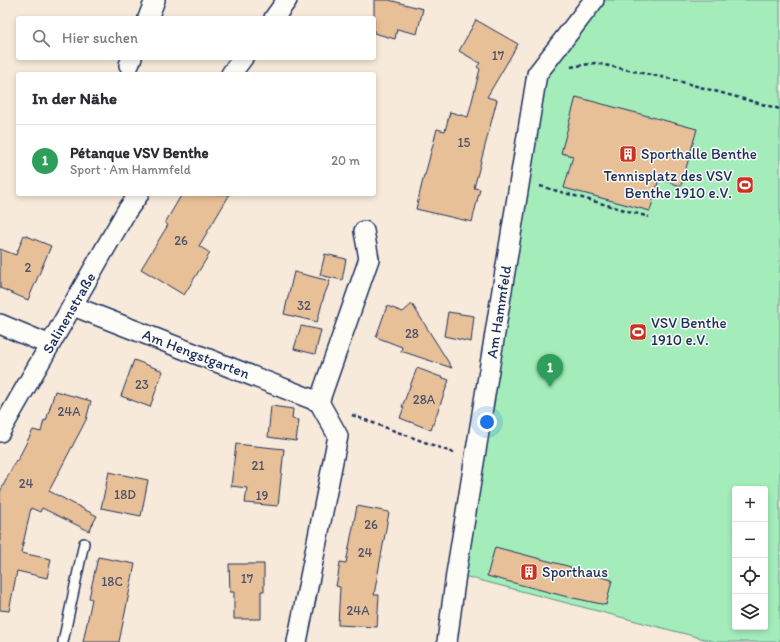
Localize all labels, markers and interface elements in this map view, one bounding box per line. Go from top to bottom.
search box [16,16,376,60]
icon: search [30,27,52,49]
text: Hier suchen [62,29,138,47]
house number: 17 [492,48,505,63]
text: In der Nähe [32,88,117,108]
house number: 15 [458,135,471,150]
text: Pétanque VSV Benthe [70,144,209,162]
building icon: Sporthalle Benthe [618,144,638,164]
place label: Sporthalle Benthe [641,145,757,163]
text: 1 [42,153,48,168]
text: 20 m [331,153,360,168]
text: Sport · Am Hammfeld [70,162,191,177]
place label: Tennisplatz des VSV Benthe 1910 e.V. [604,167,732,202]
sports icon: Tennisplatz des VSV Benthe 1910 e.V. [735,175,755,195]
house number: 26 [174,233,188,248]
house number: 2 [25,260,32,275]
street label: Am Hammfeld [483,264,515,360]
street label: Salinenstraße [39,269,99,357]
house number: 32 [297,298,311,313]
place label: VSV Benthe 1910 e.V. [651,314,727,349]
sports icon: VSV Benthe 1910 e.V. [628,322,648,342]
street label: Am Hengstgarten [140,325,253,383]
house number: 28 [405,326,419,341]
pin: 1 [537,354,563,387]
house number: 23 [135,377,149,392]
house number: 28A [413,392,436,407]
house number: 24A [58,404,81,419]
your location [477,412,497,432]
house number: 21 [252,458,264,473]
house number: 24 [19,476,34,491]
map controls [732,486,768,630]
button: + [732,486,768,522]
house number: 18D [114,487,136,502]
house number: 19 [256,488,269,503]
house number: 26 [364,517,378,532]
button: − [732,522,768,558]
house number: 24 [358,545,373,560]
button: locate [732,558,768,594]
building icon: Sporthaus [519,562,539,582]
place label: Sporthaus [542,563,608,581]
house number: 17 [241,571,254,586]
house number: 18C [101,574,123,589]
button: layers [732,594,768,630]
house number: 24A [347,603,370,618]

